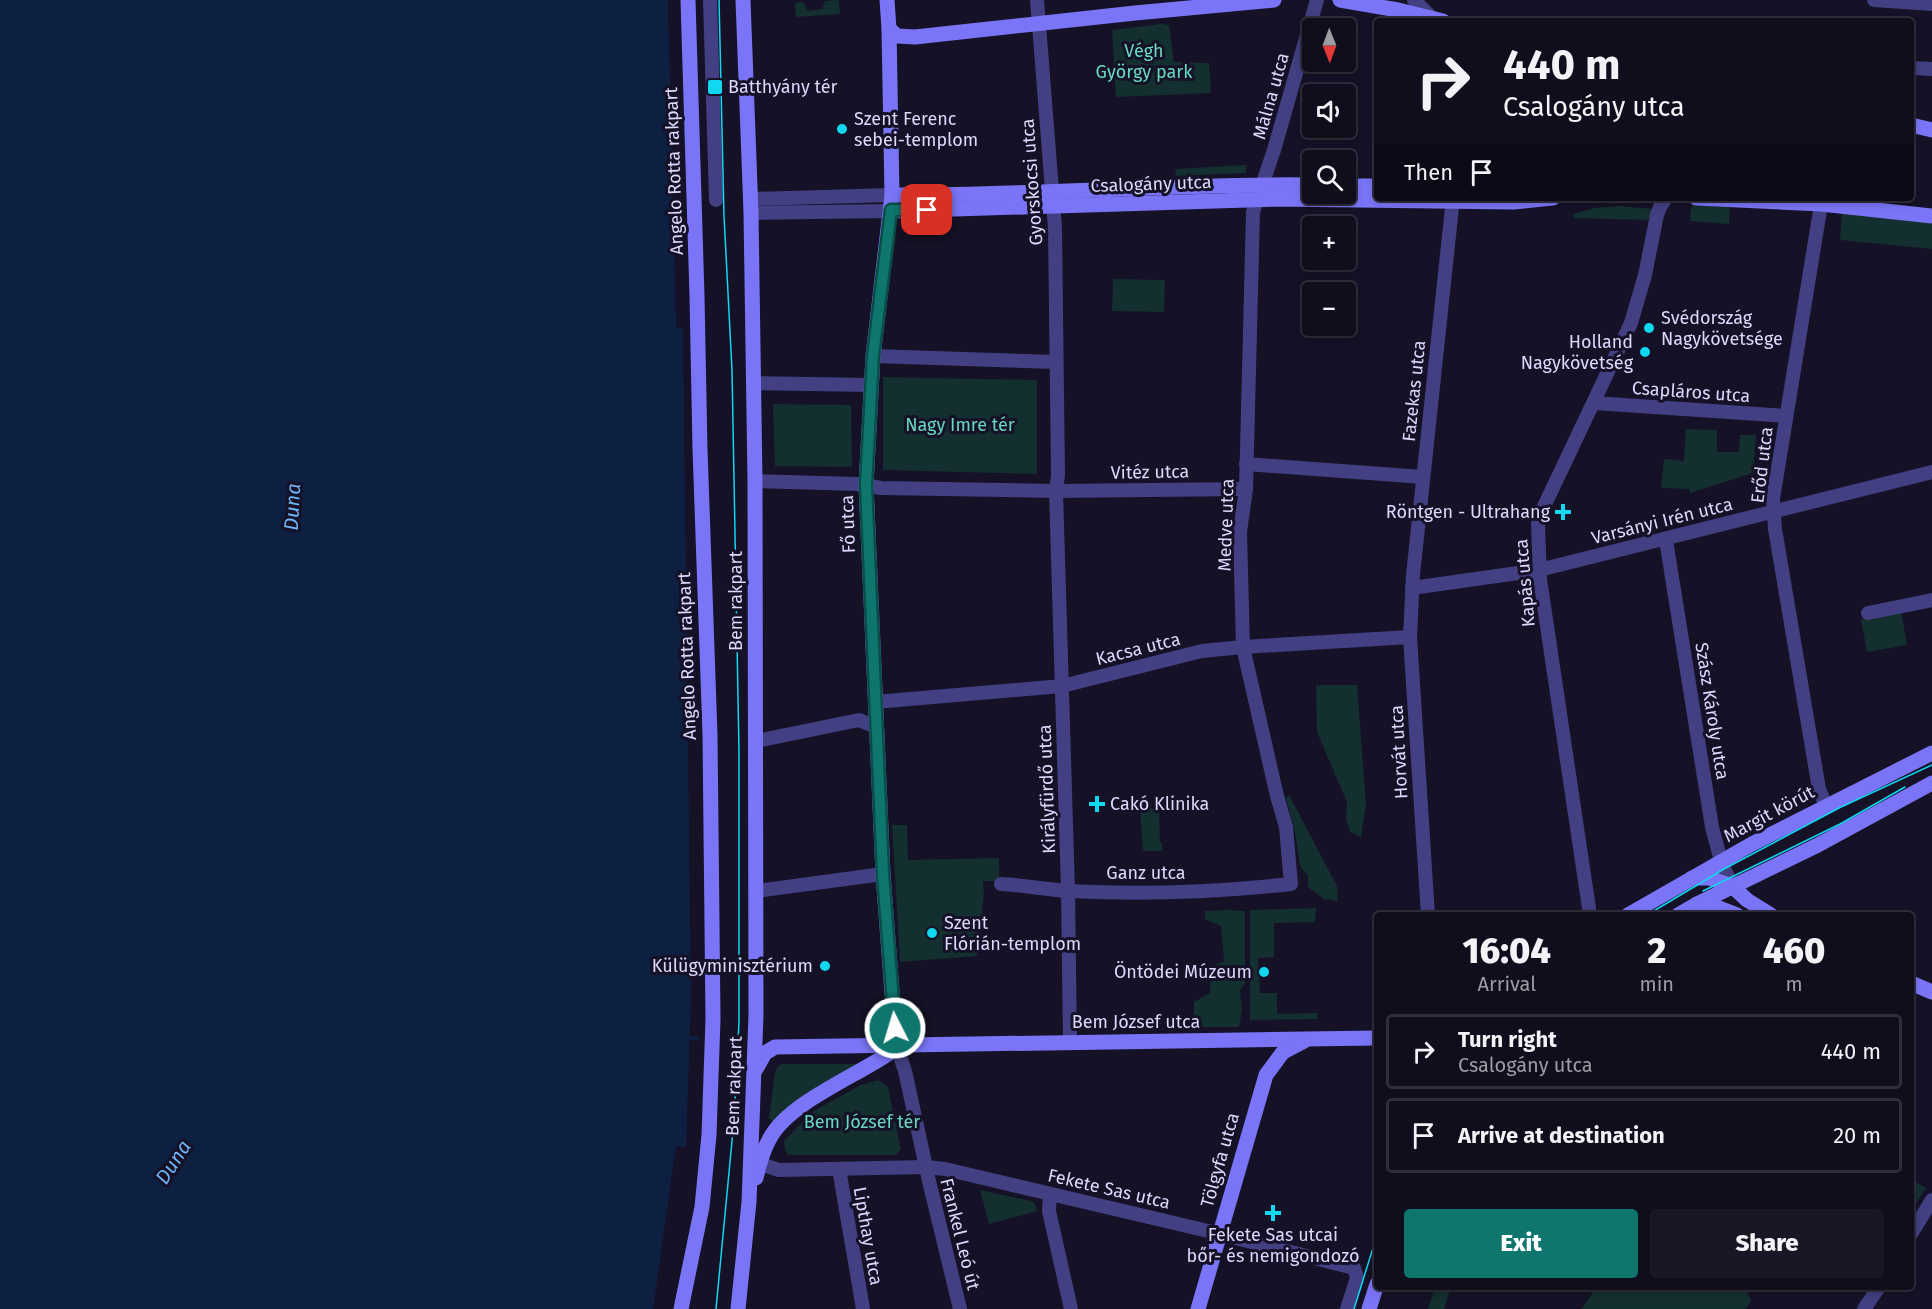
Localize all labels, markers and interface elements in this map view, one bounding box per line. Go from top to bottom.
north arrow [1302,18,1356,72]
map controls [1302,18,1356,336]
park label: Végh György park [1096,40,1193,83]
text: 440 m [1503,40,1620,90]
icon: right [1404,42,1482,120]
street label: Málna utca [1248,50,1294,142]
place label: Batthyány tér [728,76,838,98]
marker: Batthyány tér [706,78,724,96]
button: sound [1302,84,1356,138]
street label: Angelo Rotta rakpart [660,86,688,255]
text: Csalogány utca [1503,91,1685,123]
place label: Szent Ferenc sebei-templom [854,108,978,151]
street label: Gyorskocsi utca [1017,118,1047,246]
marker: Szent Ferenc sebei-templom [835,122,849,136]
button: search [1302,150,1356,204]
icon: arrive [1465,156,1498,189]
text: Then [1404,159,1453,186]
street label: Csalogány utca [1090,171,1212,197]
pin [901,184,952,235]
icon: arrive [910,193,943,226]
button: + [1302,216,1356,270]
button: − [1302,282,1356,336]
place label: Svédország Nagykövetsége [1661,307,1783,350]
marker: Svédország Nagykövetsége [1642,321,1656,335]
place label: Holland Nagykövetség [1521,331,1634,374]
street label: Fazekas utca [1398,339,1430,443]
marker: Holland Nagykövetség [1638,345,1652,359]
street label: Csapláros utca [1631,377,1751,407]
park label: Nagy Imre tér [905,414,1015,436]
street label: Erőd utca [1746,426,1778,504]
street label: Vitéz utca [1111,460,1189,484]
street label: Medve utca [1213,478,1239,572]
water label: Duna [279,483,305,531]
street label: Varsányi Irén utca [1589,493,1735,549]
street label: Fő utca [836,494,860,554]
place label: Röntgen - Ultrahang [1386,501,1551,523]
marker: Röntgen - Ultrahang [1554,503,1572,521]
street label: Kapás utca [1510,538,1540,628]
street label: Bem rakpart [725,550,747,651]
street label: Angelo Rotta rakpart [673,571,701,740]
street label: Kacsa utca [1093,628,1183,670]
street label: Szász Károly utca [1690,641,1734,781]
street label: Horvát utca [1386,704,1412,800]
street label: Királyfürdő utca [1034,724,1060,854]
street label: Margit körút [1720,781,1819,847]
place label: Cakó Klinika [1110,793,1209,815]
marker: Cakó Klinika [1088,795,1106,813]
street label: Ganz utca [1106,862,1186,884]
place label: Szent Flórián-templom [944,912,1081,955]
marker: Szent Flórián-templom [925,926,939,940]
text: 16:04 [1463,929,1551,973]
text: 2 [1647,929,1666,973]
text: 460 [1763,929,1825,973]
place label: Külügyminisztérium [652,955,813,977]
marker: Külügyminisztérium [818,959,832,973]
place label: Öntödei Múzeum [1114,961,1252,983]
marker: Öntödei Múzeum [1257,965,1271,979]
text: Arrival [1477,972,1536,996]
text: min [1640,972,1674,996]
text: m [1785,972,1803,996]
position arrow [863,996,927,1060]
street label: Bem József utca [1072,1011,1200,1033]
text: Turn right [1458,1026,1557,1053]
street label: Bem rakpart [721,1035,747,1136]
icon: right [1407,1035,1440,1068]
text: 440 m [1821,1038,1881,1065]
text: Csalogány utca [1458,1053,1593,1077]
street label: Tölgyfa utca [1196,1110,1244,1210]
park label: Bem József tér [804,1111,920,1133]
icon: arrive [1407,1119,1440,1152]
text: Arrive at destination [1458,1122,1665,1149]
text: 20 m [1833,1122,1881,1149]
water label: Duna [150,1136,196,1188]
street label: Fekete Sas utca [1046,1164,1172,1214]
street label: Frankel Leó út [935,1176,985,1293]
street label: Lipthay utca [848,1185,888,1287]
marker: Fekete Sas utcai bőr- és nemigondozó [1264,1204,1282,1222]
button: Exit [1404,1209,1638,1278]
button: Share [1650,1209,1884,1278]
place label: Fekete Sas utcai bőr- és nemigondozó [1187,1224,1359,1267]

